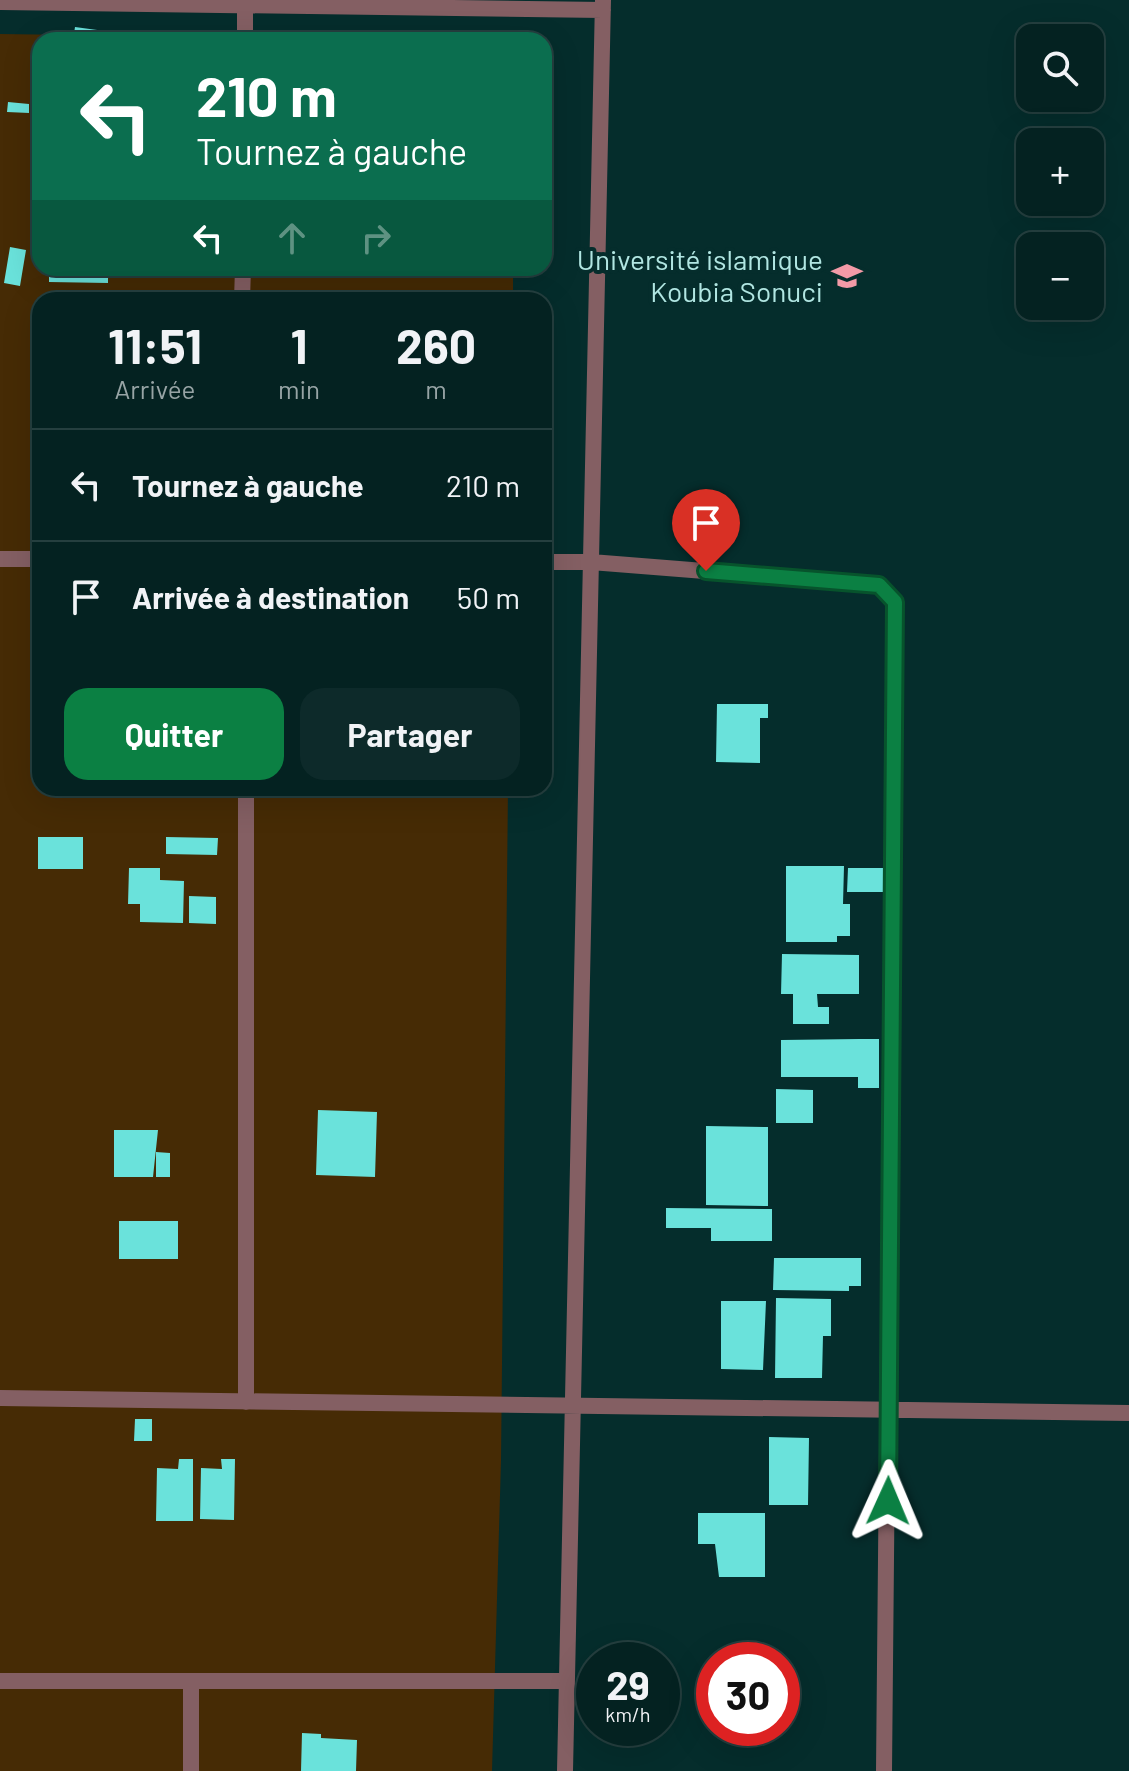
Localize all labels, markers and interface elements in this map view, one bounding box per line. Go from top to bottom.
map controls [1016,24,1104,320]
button: search [1016,24,1104,112]
text: 210 m [196,61,337,128]
icon: left [64,64,168,168]
button: + [1016,128,1104,216]
text: Tournez à gauche [196,129,467,172]
icon: left [186,216,230,260]
icon: ahead [270,216,314,260]
icon: right [354,216,398,260]
button: − [1016,232,1104,320]
place label: Université islamique Koubia Sonuci [577,242,823,308]
school or university icon: Université islamique Koubia Sonuci [830,259,864,293]
text: 11:51 [108,316,202,374]
text: 1 [291,316,308,374]
text: 260 [396,316,476,374]
text: Arrivée [114,373,195,404]
text: min [278,373,320,404]
text: m [425,373,447,404]
icon: left [64,463,108,507]
text: Tournez à gauche [132,467,364,503]
text: 210 m [446,467,520,503]
pin [672,489,740,571]
icon: arrive [684,501,728,545]
icon: arrive [64,575,108,619]
text: Arrivée à destination [132,579,409,615]
text: 50 m [457,579,520,615]
button: Quitter [64,688,284,780]
button: Partager [300,688,520,780]
position arrow [846,1459,930,1543]
speed limit sign: 30 [696,1642,800,1746]
text: 29 [606,1660,650,1708]
text: km/h [605,1702,651,1726]

